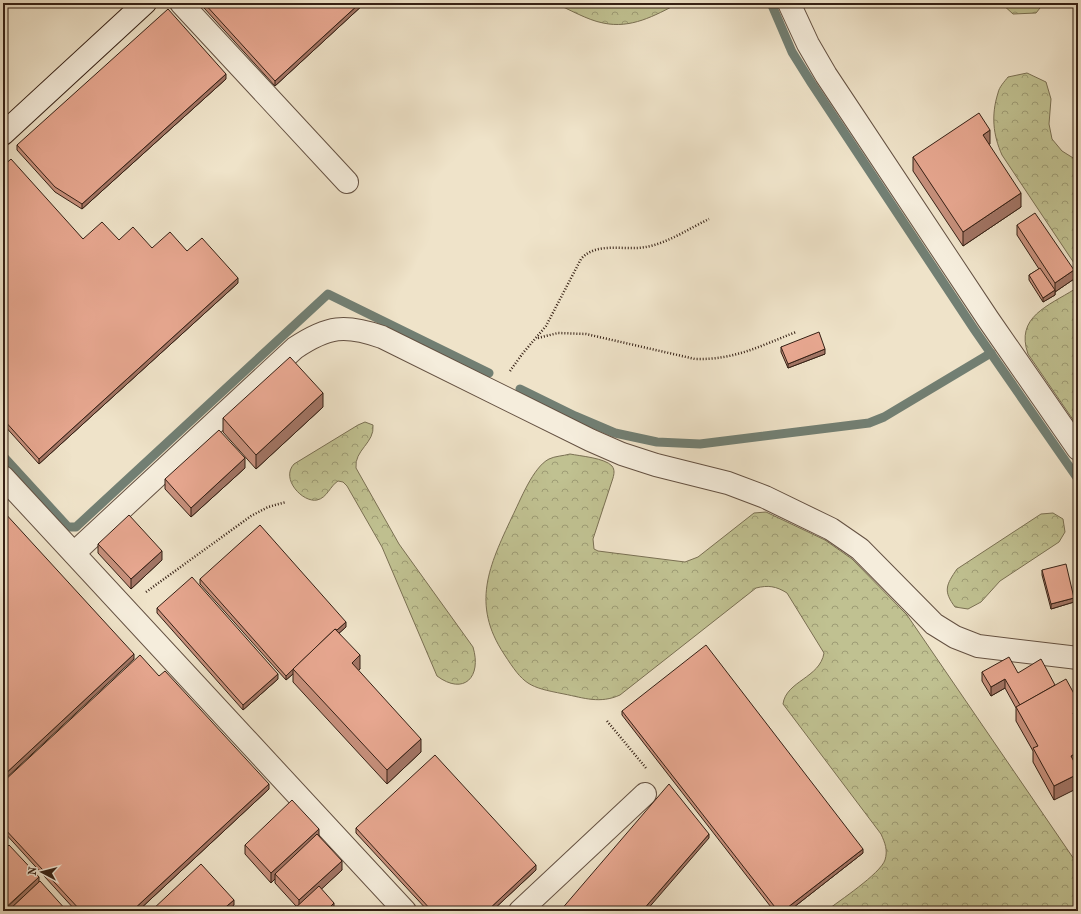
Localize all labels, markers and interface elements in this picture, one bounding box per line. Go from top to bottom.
north arrow [22,852,62,892]
text: N [26,865,40,876]

